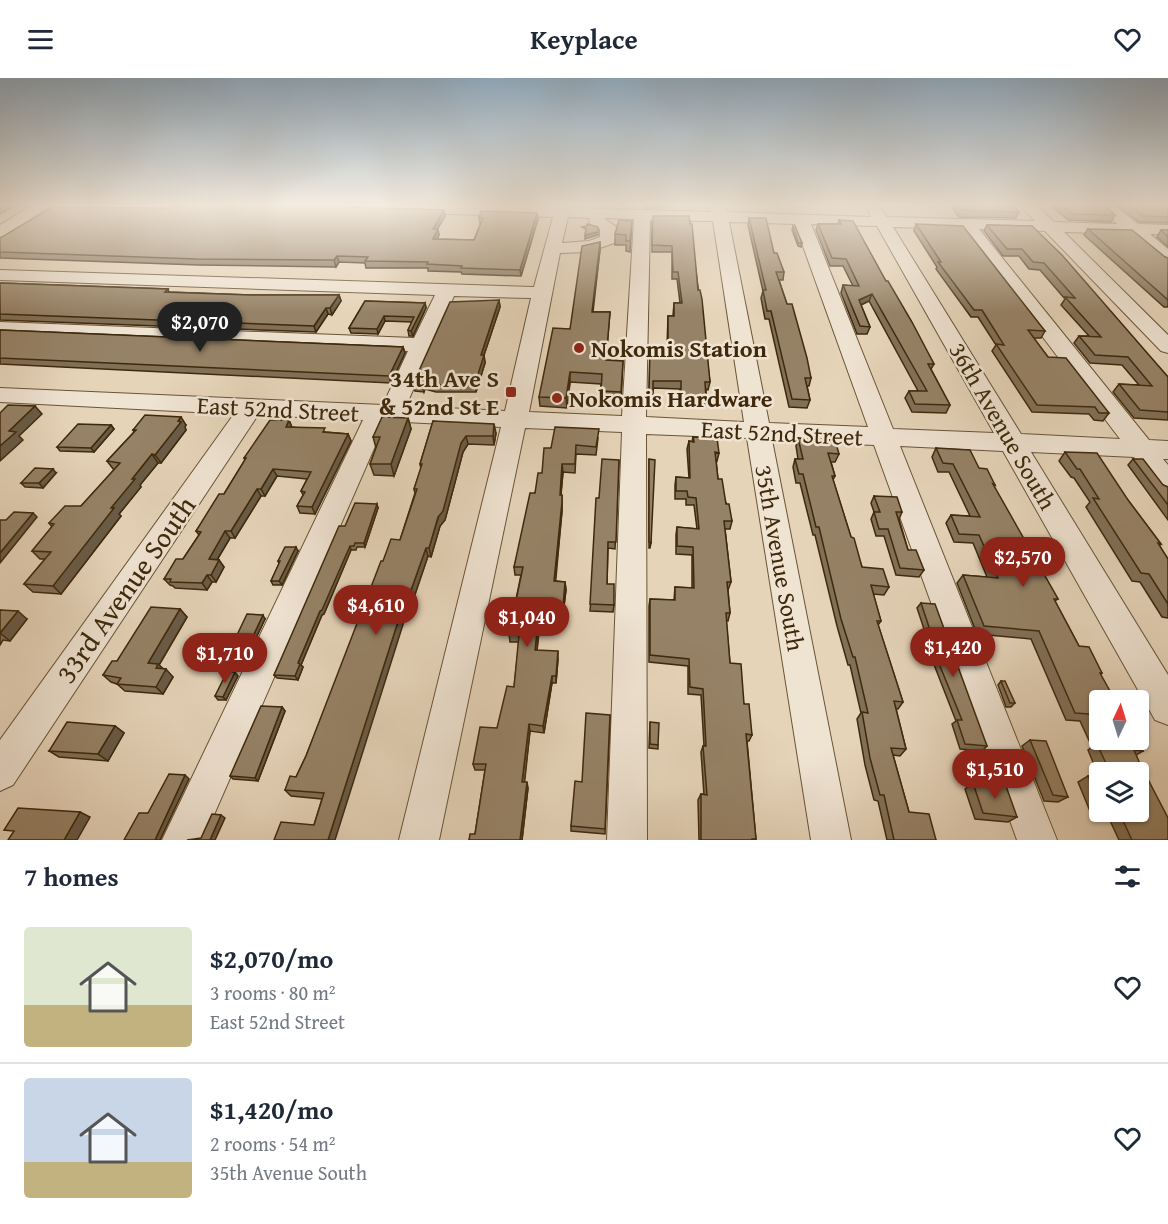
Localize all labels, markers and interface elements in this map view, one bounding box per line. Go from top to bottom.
text: Keyplace [530,19,638,59]
icon: menu [24,23,57,56]
icon: heart [1111,23,1144,56]
pin: $2,070 [151,302,249,353]
text: $2,070 [171,307,229,336]
place label: Nokomis Station [591,331,767,366]
street label: 36th Avenue South [941,336,1065,517]
marker: Nokomis Station [572,341,586,355]
place label: 34th Ave S & 52nd St E [379,361,499,424]
place label: Nokomis Hardware [569,381,773,416]
marker: 34th Ave S & 52nd St E [504,385,518,399]
street label: East 52nd Street [196,387,360,431]
marker: Nokomis Hardware [550,391,564,405]
street label: East 52nd Street [700,411,864,455]
street label: 35th Avenue South [746,462,814,654]
street label: 33rd Avenue South [45,487,205,691]
pin: $2,570 [974,537,1072,588]
text: $2,570 [994,542,1052,571]
pin: $4,610 [327,585,425,636]
text: $4,610 [347,590,405,619]
pin: $1,040 [478,597,576,648]
text: $1,040 [498,602,556,631]
pin: $1,420 [904,627,1002,678]
text: $1,420 [924,632,982,661]
pin: $1,710 [176,633,274,684]
text: $1,710 [196,638,254,667]
north arrow [1089,690,1149,750]
map controls [1089,690,1149,822]
pin: $1,510 [946,749,1044,800]
text: $1,510 [966,754,1024,783]
button: layers [1089,762,1149,822]
text: 7 homes [24,857,119,896]
icon: filters [1111,860,1144,893]
text: $2,070/mo [210,939,333,978]
icon: home [72,951,144,1023]
icon: heart [1111,971,1144,1004]
text: 3 rooms · 80 m² [210,978,336,1007]
text: East 52nd Street [210,1007,345,1036]
text: $1,420/mo [210,1090,333,1129]
icon: home [72,1102,144,1174]
icon: heart [1111,1122,1144,1155]
text: 2 rooms · 54 m² [210,1129,336,1158]
text: 35th Avenue South [210,1158,367,1187]

